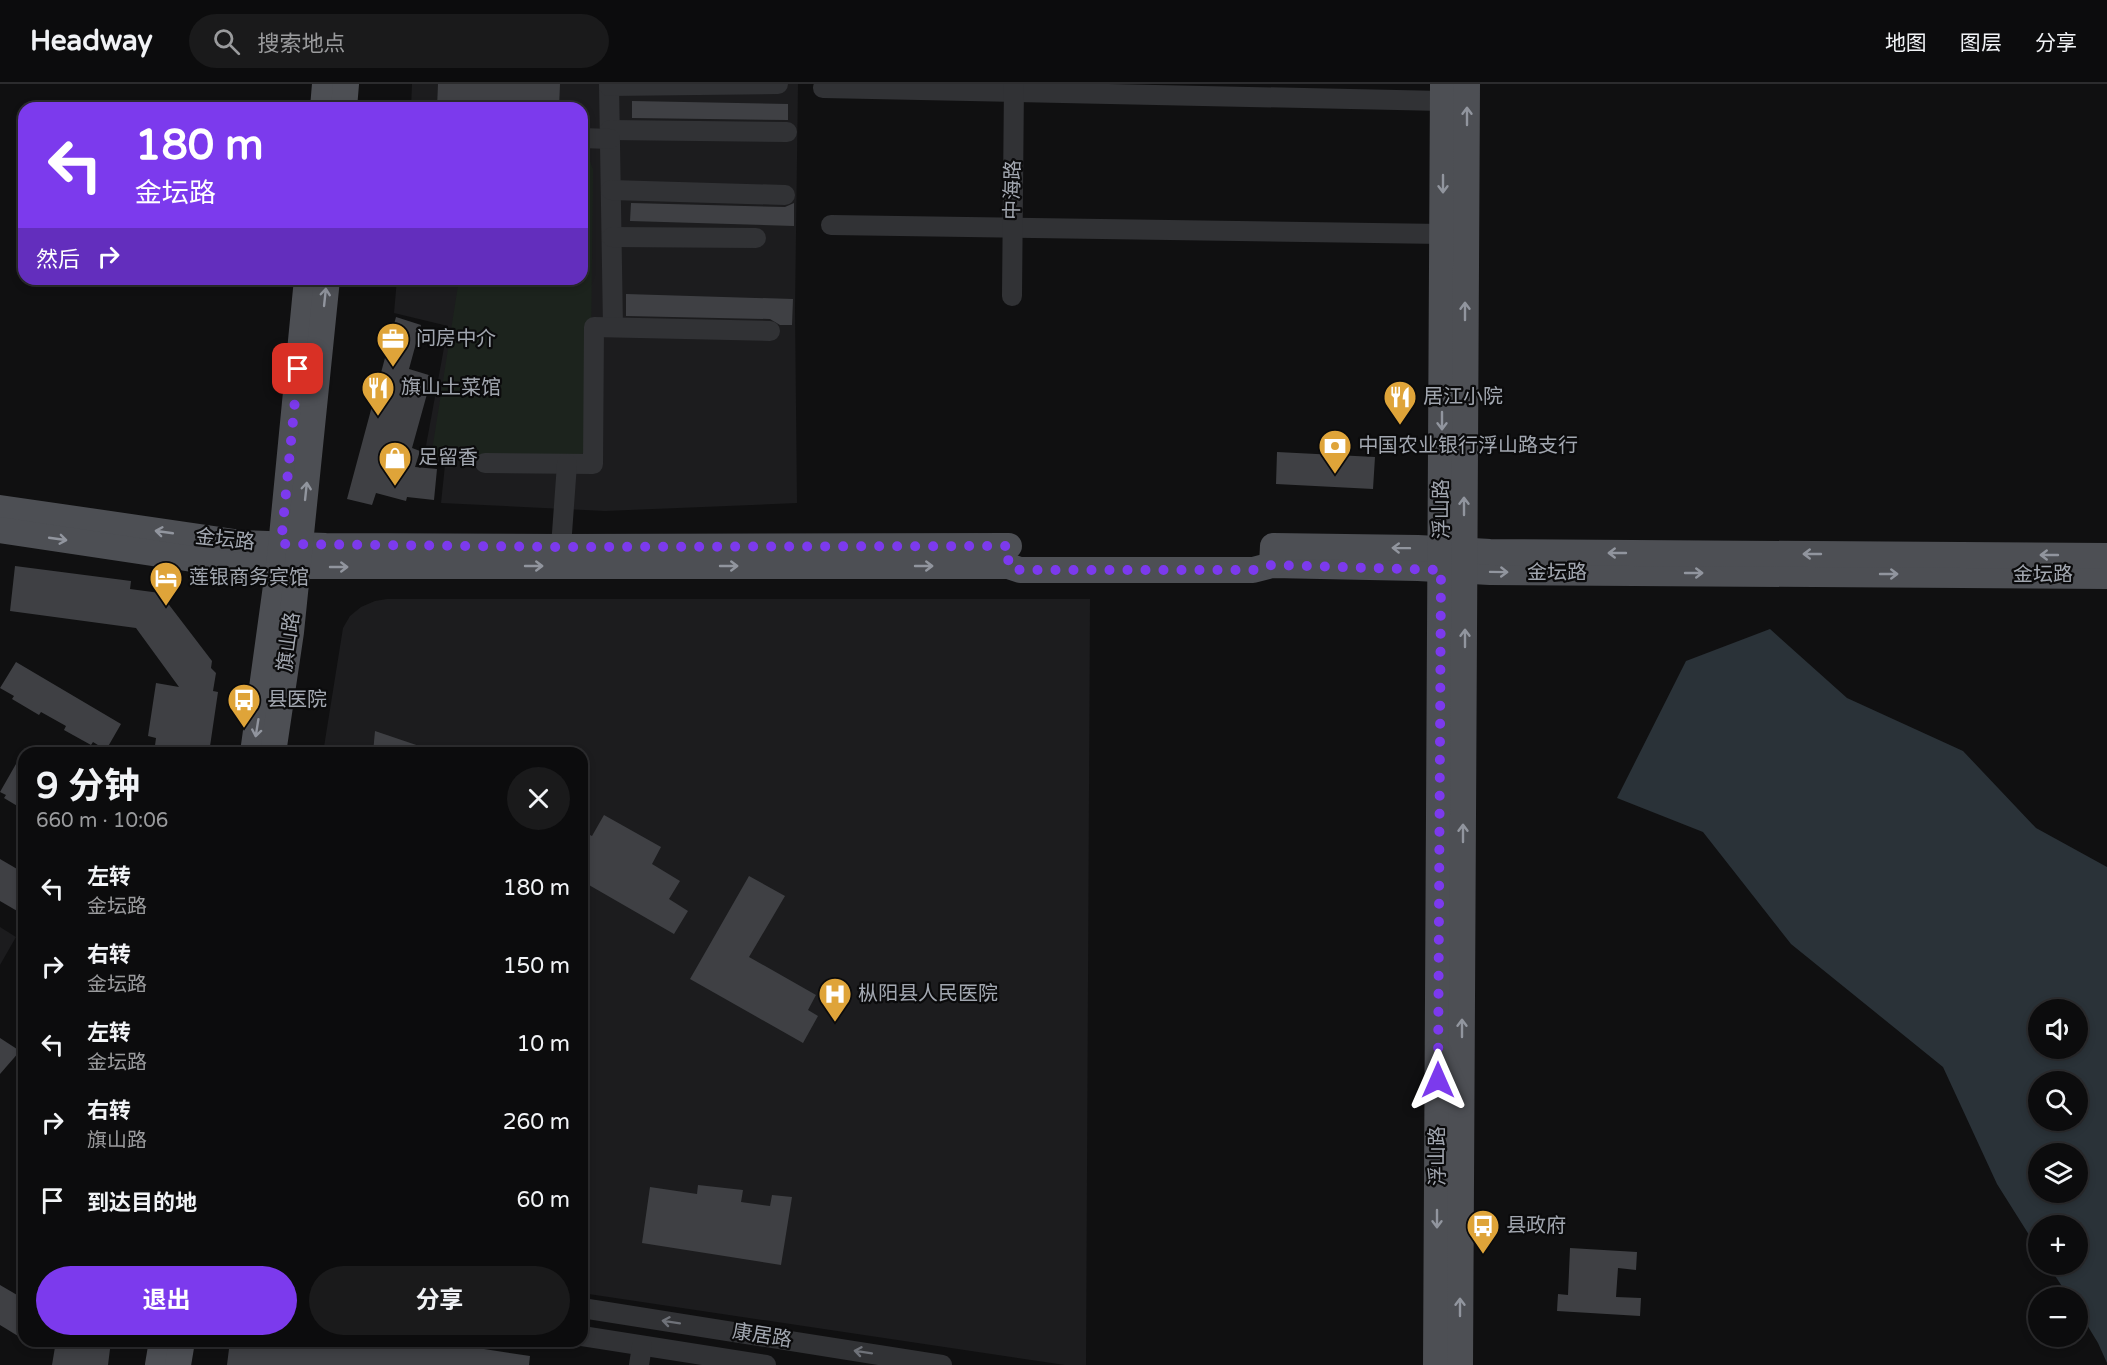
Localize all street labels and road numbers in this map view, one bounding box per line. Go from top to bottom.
street label: 中海路 [1000,160,1026,220]
street label: 浮山路 [1430,479,1454,539]
street label: 金坛路 [194,525,256,555]
street label: 金坛路 [1527,561,1587,585]
street label: 金坛路 [2013,563,2073,587]
street label: 旗山路 [273,611,305,673]
street label: 浮山路 [1426,1126,1450,1186]
street label: 康居路 [730,1319,794,1353]

